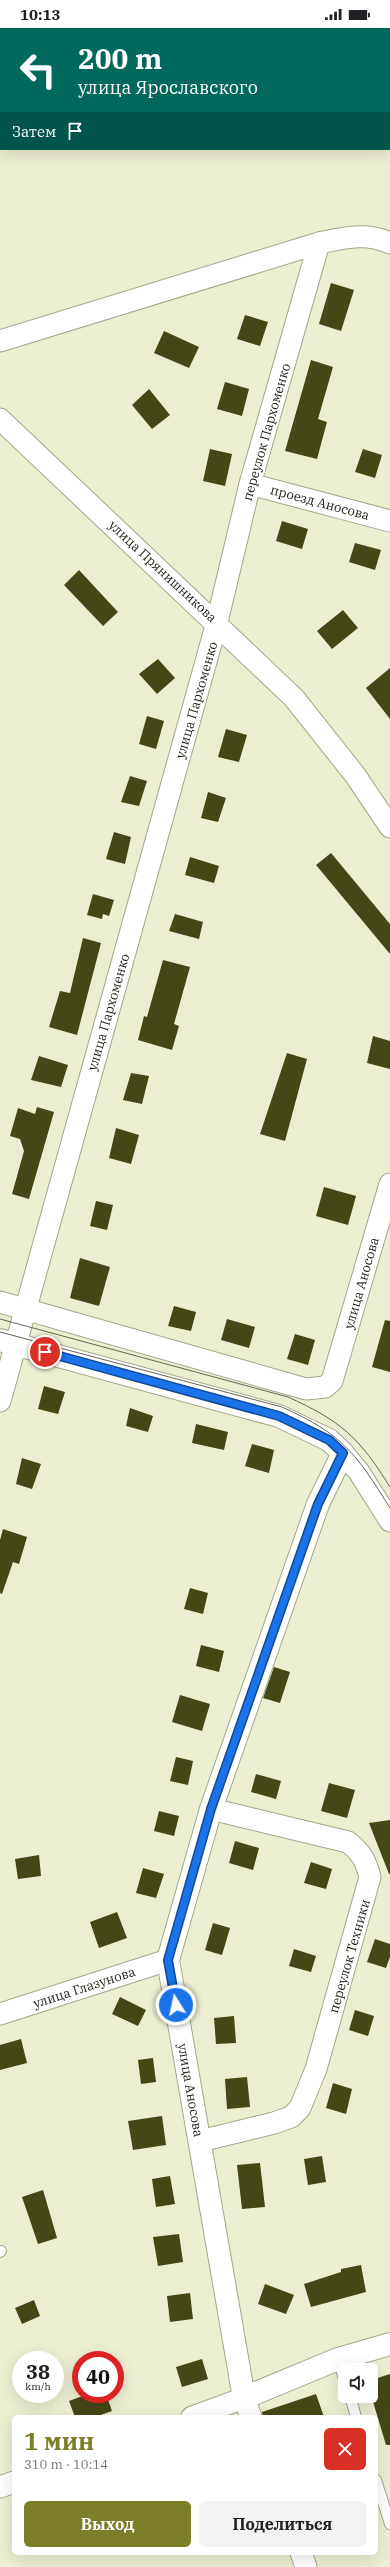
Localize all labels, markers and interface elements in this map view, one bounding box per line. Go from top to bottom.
text: 10:13 [20,5,61,24]
text: 200 m [78,40,162,77]
icon: left [12,44,64,96]
text: улица Ярославского [78,76,258,99]
icon: arrive [64,120,86,142]
text: Затем [12,122,56,141]
street label: переулок Пархоменко [239,361,294,503]
street label: проезд Аносова [269,481,371,524]
street label: улица Прянишникова [105,517,220,626]
street label: улица Пархоменко [172,640,221,761]
street label: улица Пархоменко [84,952,133,1073]
street label: улица Аносова [340,1235,383,1331]
pin [28,1335,62,1369]
icon: arrive [34,1341,56,1363]
street label: переулок Техники [325,1897,374,2015]
street label: улица Глазунова [31,1963,137,2012]
position arrow [155,1984,197,2026]
street label: улица Аносова [174,2042,207,2138]
speed limit sign: 40 [72,2351,124,2403]
text: 38 [26,2358,50,2385]
map controls [338,2363,378,2403]
button: sound [338,2363,378,2403]
text: km/h [25,2380,51,2393]
text: 1 мин [24,2425,94,2457]
button: close [324,2428,366,2470]
text: 310 m · 10:14 [24,2456,108,2473]
button: Выход [24,2501,191,2547]
button: Поделиться [199,2501,366,2547]

